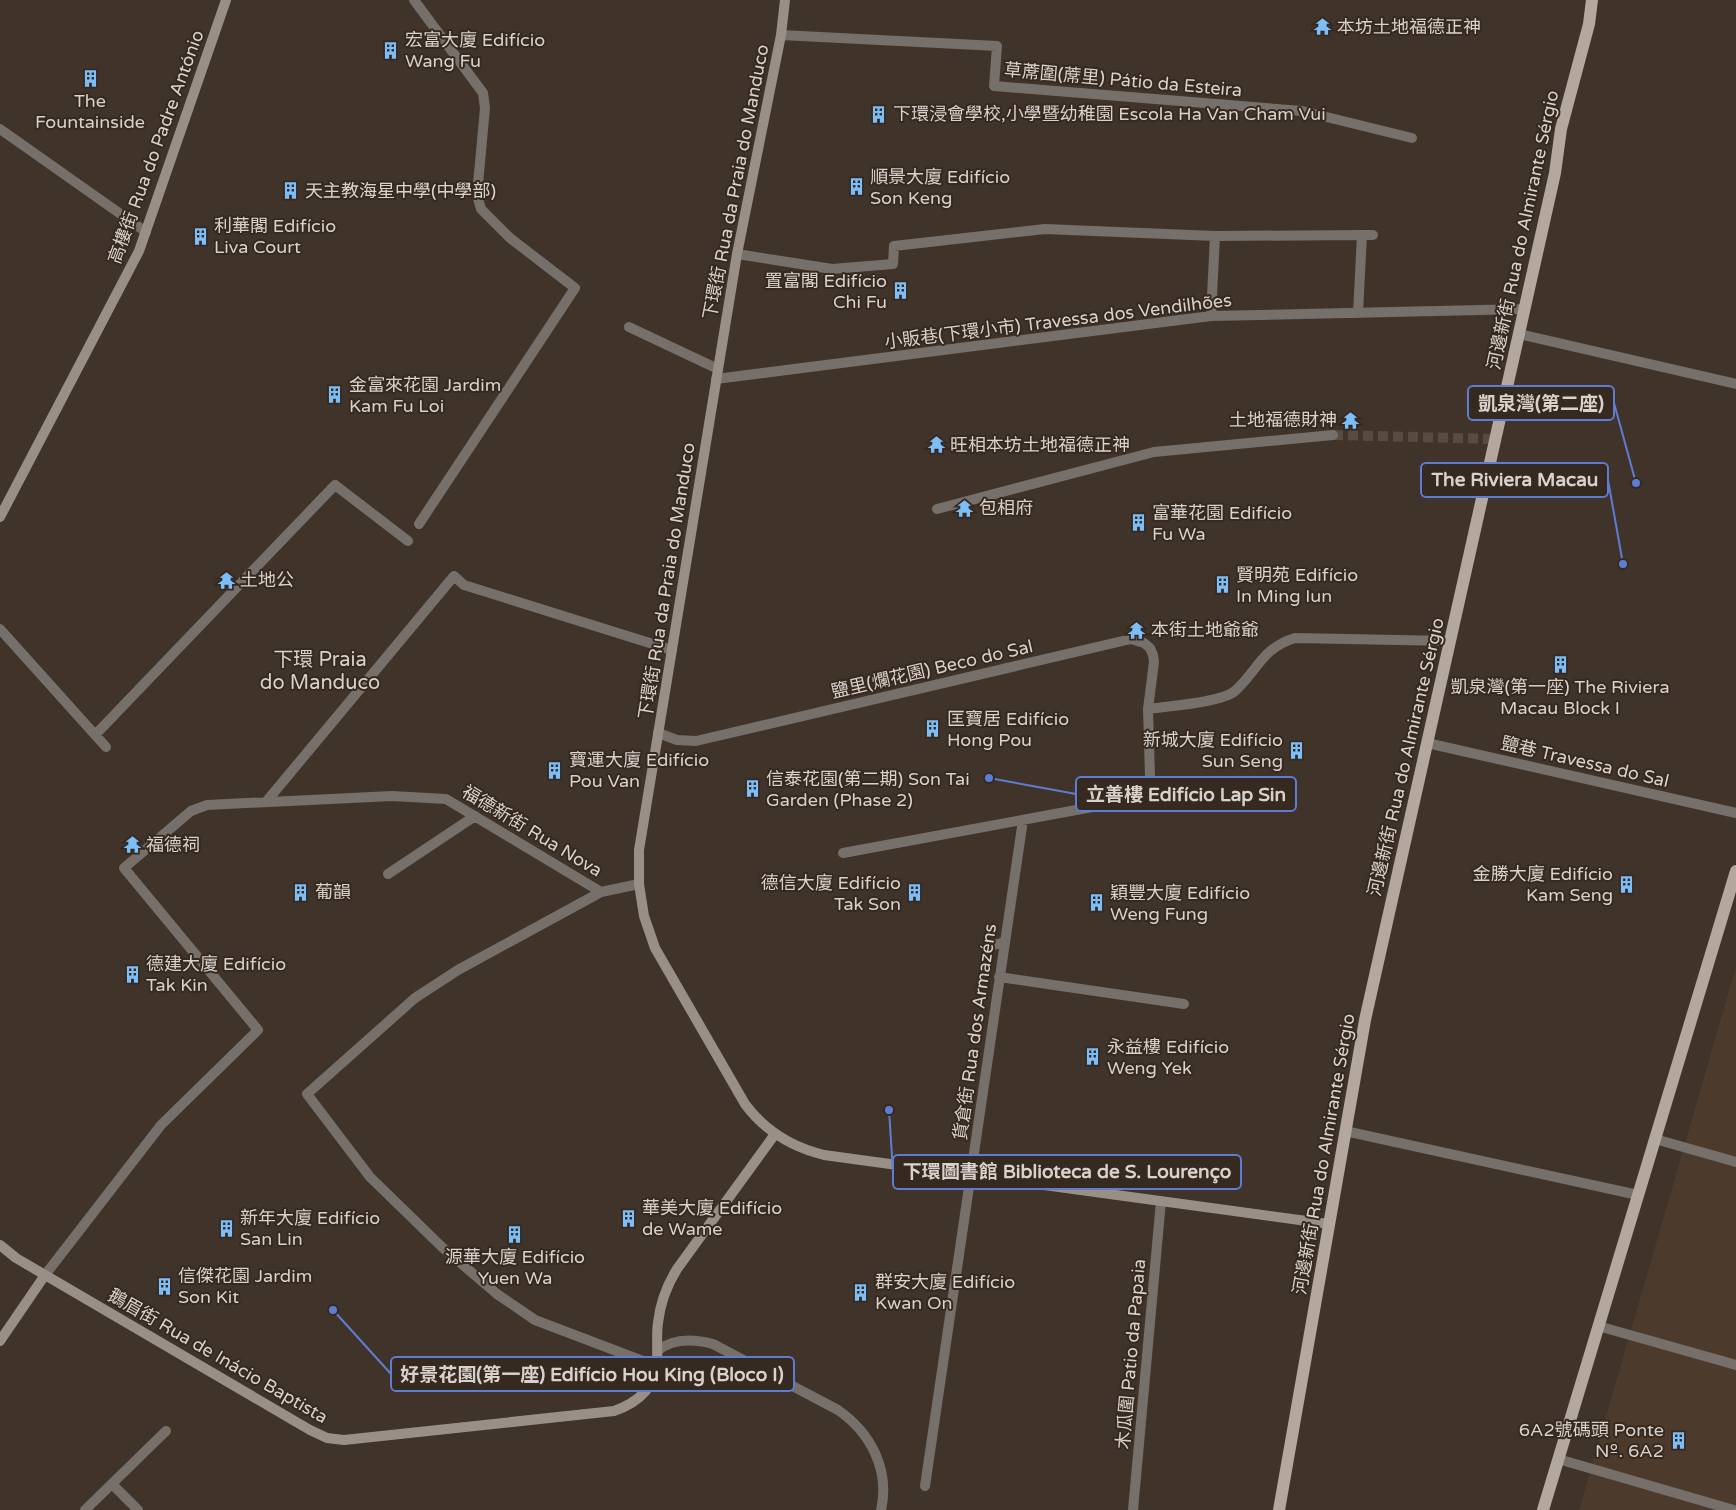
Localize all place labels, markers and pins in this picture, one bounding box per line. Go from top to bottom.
place label: 本坊土地福德正神 [1337,16,1481,38]
temple icon: 本坊土地福德正神 [1313,17,1333,37]
place label: 宏富大廈 Edifício Wang Fu [405,29,545,72]
building icon: 宏富大廈 Edifício Wang Fu [381,40,401,60]
building icon: The Fountainside [80,68,100,88]
place label: The Fountainside [35,90,145,133]
place label: 下環浸會學校,小學暨幼稚園 Escola Ha Van Cham Vui [893,103,1326,125]
building icon: 下環浸會學校,小學暨幼稚園 Escola Ha Van Cham Vui [869,104,889,124]
place label: 順景大廈 Edifício Son Keng [870,166,1010,209]
building icon: 順景大廈 Edifício Son Keng [846,177,866,197]
place label: 天主教海星中學(中學部) [305,180,496,202]
building icon: 天主教海星中學(中學部) [281,181,301,201]
place label: 利華閣 Edifício Liva Court [214,215,336,258]
building icon: 利華閣 Edifício Liva Court [190,226,210,246]
place label: 置富閣 Edifício Chi Fu [765,270,887,313]
building icon: 置富閣 Edifício Chi Fu [891,281,911,301]
place label: 金富來花園 Jardim Kam Fu Loi [349,374,501,417]
building icon: 金富來花園 Jardim Kam Fu Loi [325,385,345,405]
callout: 凱泉灣(第二座) [1468,386,1614,420]
place label: 土地福德財神 [1229,409,1337,431]
temple icon: 土地福德財神 [1341,410,1361,430]
place label: 旺相本坊土地福德正神 [950,434,1130,456]
temple icon: 旺相本坊土地福德正神 [926,435,946,455]
callout: The Riviera Macau [1421,463,1608,497]
place label: 包相府 [979,497,1033,519]
temple icon: 包相府 [955,498,975,518]
place label: 富華花園 Edifício Fu Wa [1152,502,1292,545]
building icon: 富華花園 Edifício Fu Wa [1128,513,1148,533]
place label: 賢明苑 Edifício In Ming Iun [1236,564,1358,607]
place label: 土地公 [240,569,294,591]
temple icon: 土地公 [216,570,236,590]
building icon: 賢明苑 Edifício In Ming Iun [1212,575,1232,595]
place label: 本街土地爺爺 [1151,619,1259,641]
temple icon: 本街土地爺爺 [1127,620,1147,640]
building icon: 凱泉灣(第一座) The Riviera Macau Block I [1550,654,1570,674]
place label: 凱泉灣(第一座) The Riviera Macau Block I [1450,676,1670,719]
place label: 匡寶居 Edifício Hong Pou [947,708,1069,751]
building icon: 匡寶居 Edifício Hong Pou [923,719,943,739]
place label: 新城大廈 Edifício Sun Seng [1143,729,1283,772]
building icon: 新城大廈 Edifício Sun Seng [1287,740,1307,760]
place label: 寶運大廈 Edifício Pou Van [569,749,709,792]
building icon: 寶運大廈 Edifício Pou Van [545,760,565,780]
place label: 信泰花園(第二期) Son Tai Garden (Phase 2) [766,768,970,811]
callout: 立善樓 Edifício Lap Sin [1076,777,1296,811]
building icon: 信泰花園(第二期) Son Tai Garden (Phase 2) [742,779,762,799]
place label: 福德祠 [146,834,200,856]
temple icon: 福德祠 [122,835,142,855]
place label: 金勝大廈 Edifício Kam Seng [1473,863,1613,906]
place label: 德信大廈 Edifício Tak Son [761,872,901,915]
building icon: 金勝大廈 Edifício Kam Seng [1617,874,1637,894]
place label: 葡韻 [315,881,351,903]
building icon: 葡韻 [291,882,311,902]
place label: 穎豐大廈 Edifício Weng Fung [1110,882,1250,925]
building icon: 德信大廈 Edifício Tak Son [905,883,925,903]
building icon: 穎豐大廈 Edifício Weng Fung [1086,893,1106,913]
place label: 德建大廈 Edifício Tak Kin [146,953,286,996]
building icon: 德建大廈 Edifício Tak Kin [122,964,142,984]
place label: 永益樓 Edifício Weng Yek [1107,1036,1229,1079]
building icon: 永益樓 Edifício Weng Yek [1083,1047,1103,1067]
callout: 下環圖書館 Biblioteca de S. Lourenço [893,1155,1241,1189]
place label: 華美大廈 Edifício de Wame [642,1197,782,1240]
place label: 新年大廈 Edifício San Lin [240,1207,380,1250]
building icon: 華美大廈 Edifício de Wame [618,1208,638,1228]
building icon: 新年大廈 Edifício San Lin [216,1218,236,1238]
building icon: 源華大廈 Edifício Yuen Wa [505,1224,525,1244]
place label: 源華大廈 Edifício Yuen Wa [445,1246,585,1289]
place label: 信傑花園 Jardim Son Kit [178,1265,312,1308]
place label: 群安大廈 Edifício Kwan On [875,1271,1015,1314]
building icon: 信傑花園 Jardim Son Kit [154,1276,174,1296]
building icon: 群安大廈 Edifício Kwan On [851,1282,871,1302]
callout: 好景花園(第一座) Edifício Hou King (Bloco I) [391,1357,794,1391]
place label: 6A2號碼頭 Ponte Nº. 6A2 [1519,1419,1664,1462]
building icon: 6A2號碼頭 Ponte Nº. 6A2 [1668,1430,1688,1450]

